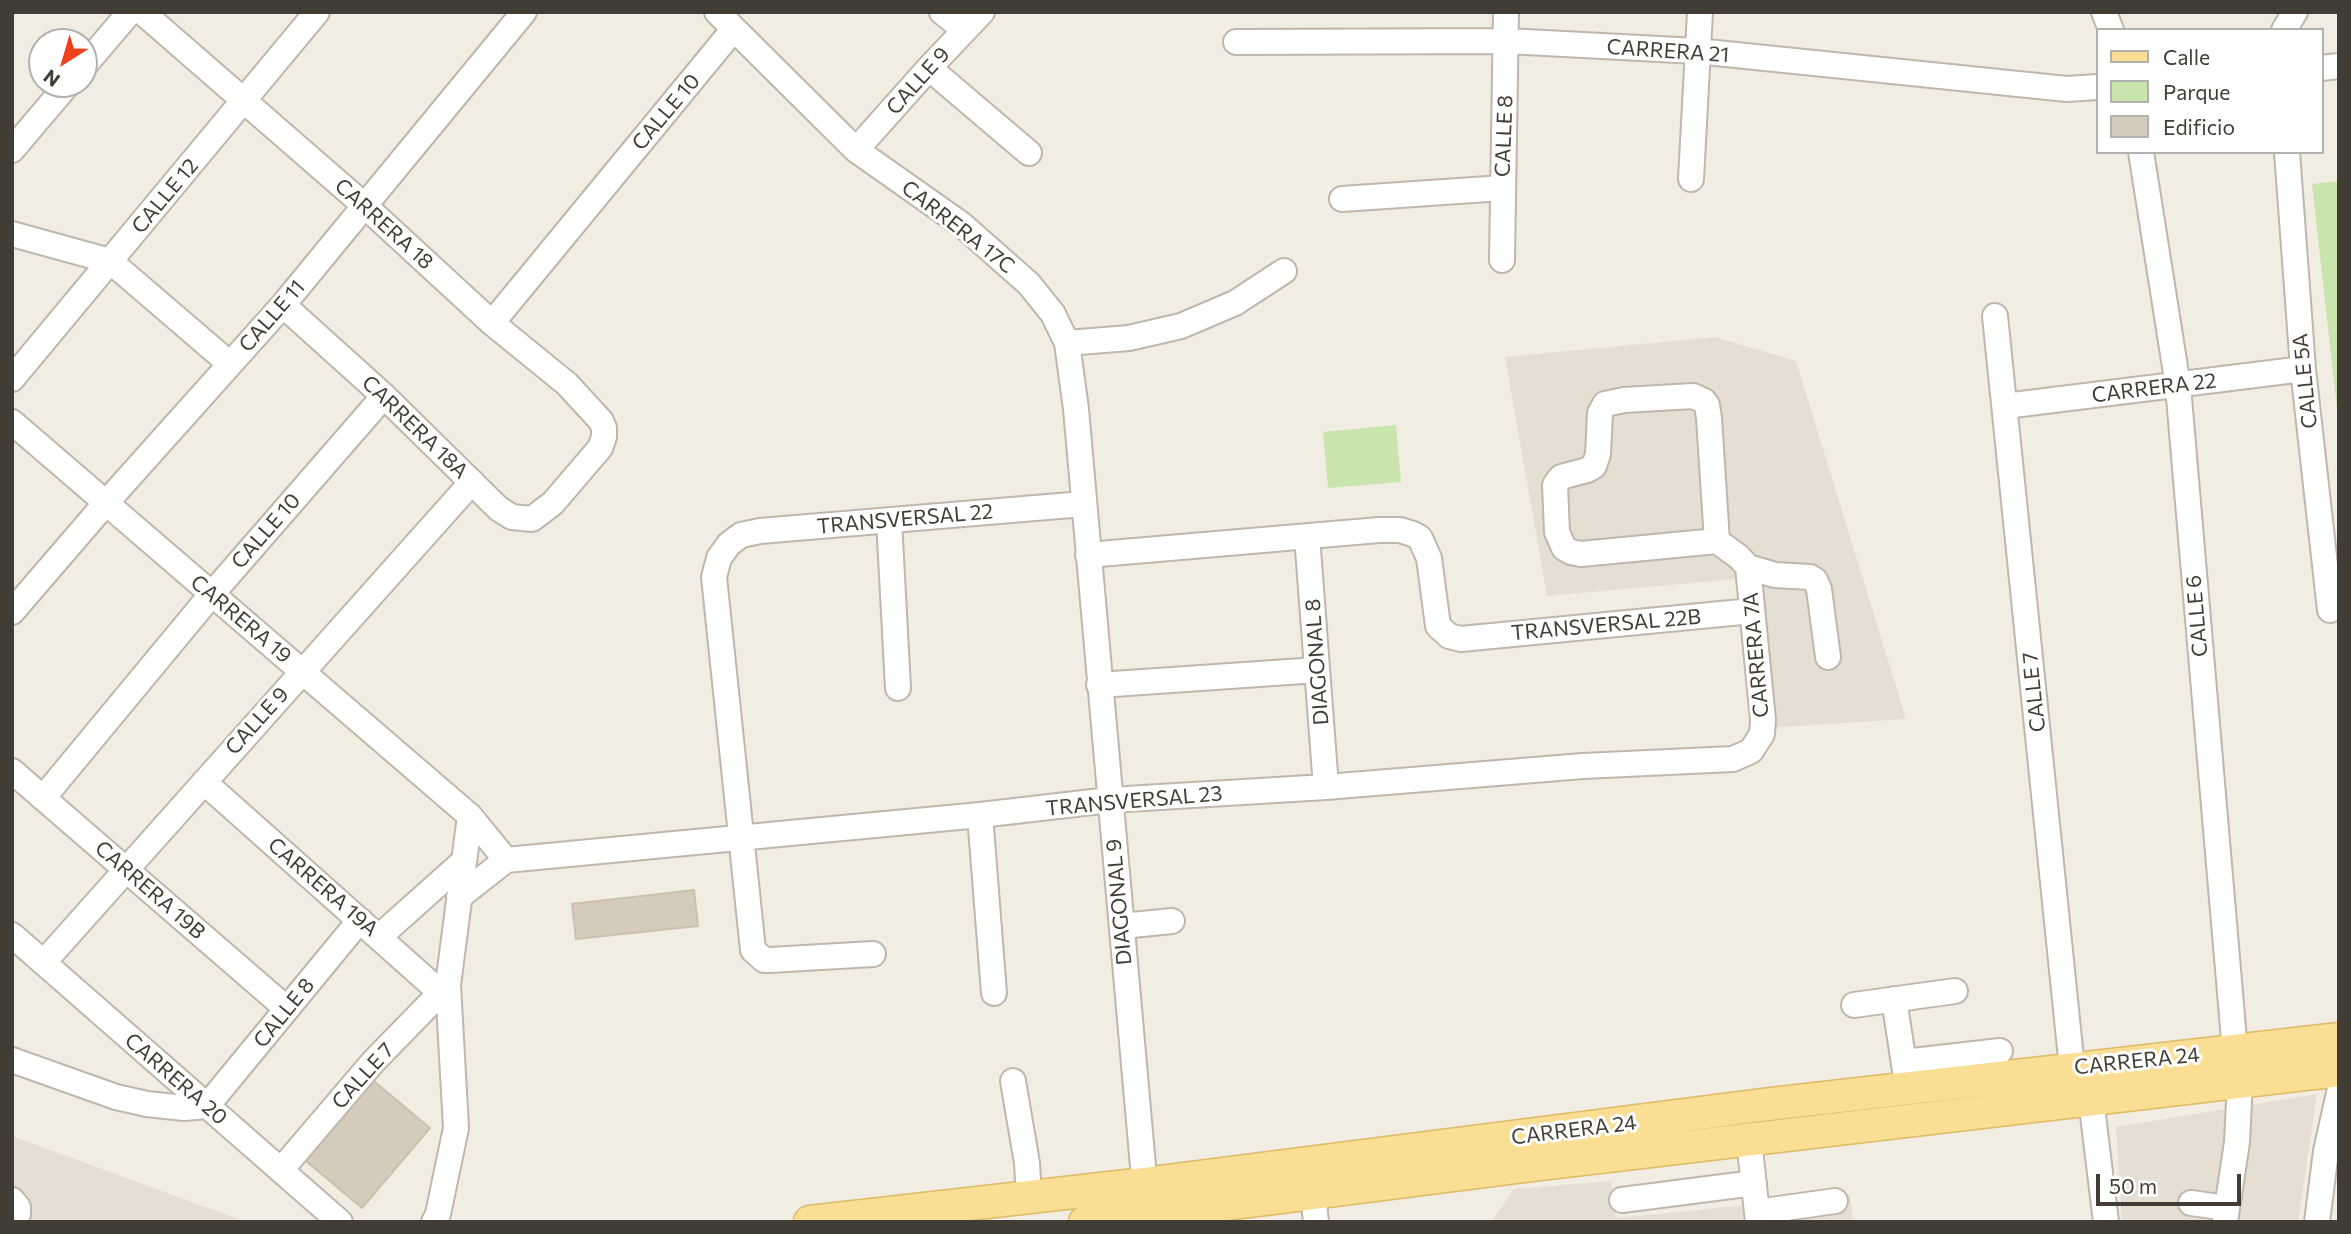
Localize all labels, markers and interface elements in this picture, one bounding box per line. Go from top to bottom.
north arrow [28,28,98,98]
legend [2096,28,2323,154]
street label: CARRERA 21 [1606,34,1730,68]
street label: CALLE 9 [881,42,955,120]
text: Calle [2163,44,2210,69]
text: N [39,65,64,92]
street label: CALLE 10 [627,69,705,155]
text: Parque [2163,79,2230,104]
street label: CALLE 8 [1490,95,1518,177]
text: Edificio [2163,114,2235,139]
street label: CALLE 12 [126,153,204,239]
street label: CARRERA 18 [330,173,438,275]
street label: CARRERA 17C [897,175,1019,279]
street label: CALLE 11 [234,275,310,357]
street label: CALLE 5A [2287,332,2323,430]
street label: CARRERA 22 [2090,368,2218,408]
street label: CARRERA 18A [357,370,473,484]
street label: CALLE 10 [226,488,306,574]
street label: TRANSVERSAL 22 [816,499,994,539]
street label: CARRERA 19 [185,570,297,668]
street label: CALLE 6 [2181,574,2213,658]
street label: CARRERA 7A [1738,591,1774,719]
street label: DIAGONAL 8 [1300,598,1334,726]
street label: TRANSVERSAL 22B [1510,604,1702,646]
street label: CALLE 7 [2017,651,2051,733]
street label: CALLE 9 [220,682,294,760]
street label: TRANSVERSAL 23 [1045,781,1223,821]
street label: CARRERA 19A [263,832,383,942]
street label: CARRERA 19B [90,835,210,945]
street label: DIAGONAL 9 [1101,838,1137,966]
street label: CALLE 8 [248,973,320,1053]
street label: CARRERA 20 [120,1028,232,1130]
street label: CALLE 7 [327,1038,399,1114]
street label: CARRERA 24 [2073,1042,2201,1080]
street label: CARRERA 24 [1510,1110,1638,1150]
scale bar [2099,1160,2244,1204]
text: 50 m [2109,1173,2157,1198]

